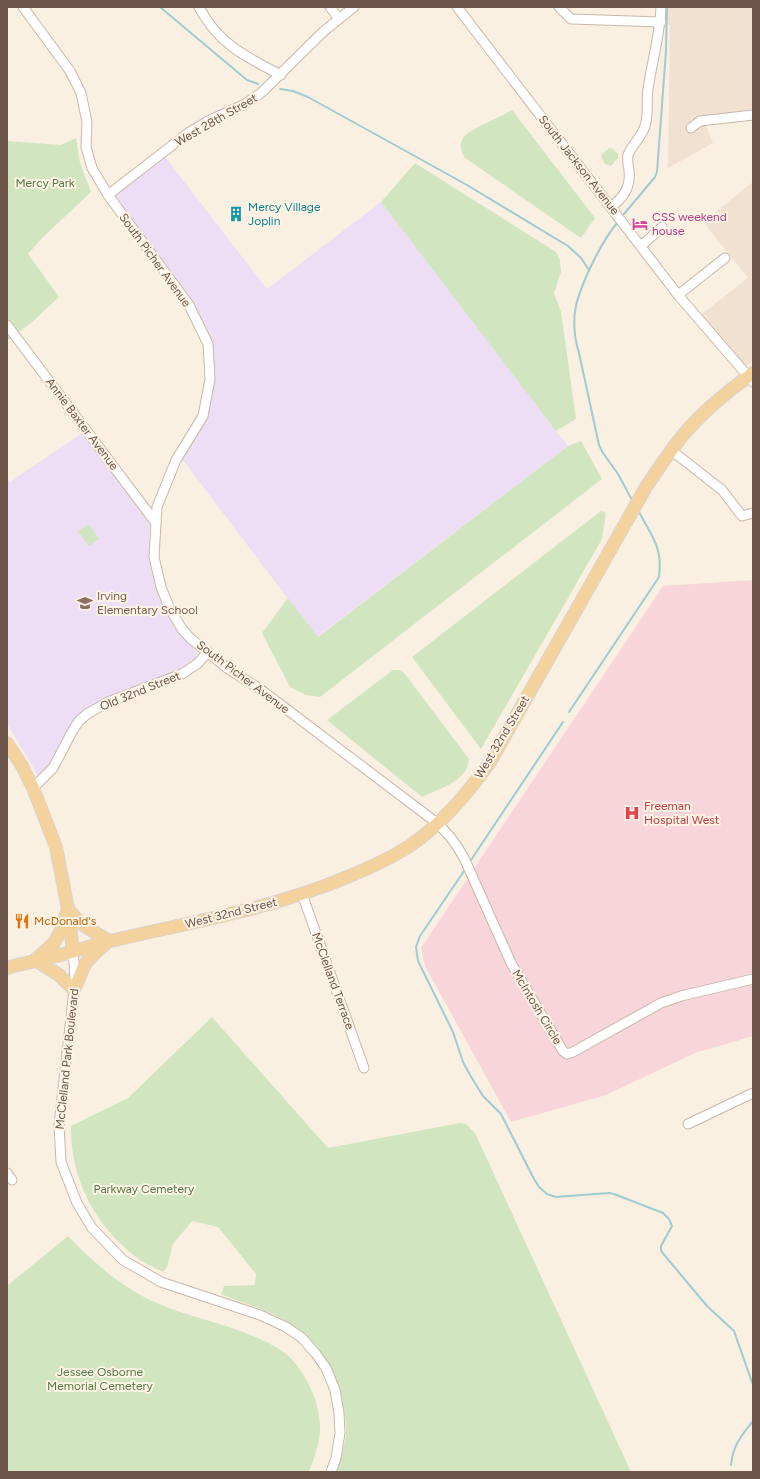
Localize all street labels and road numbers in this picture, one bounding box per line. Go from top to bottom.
street label: West 28th Street [172,91,260,149]
street label: South Jackson Avenue [536,112,623,218]
street label: South Picher Avenue [116,210,194,310]
street label: Annie Baxter Avenue [43,375,121,473]
street label: South Picher Avenue [194,638,292,717]
street label: Old 32nd Street [98,668,183,714]
street label: West 32nd Street [472,693,532,781]
street label: West 32nd Street [184,895,279,931]
street label: McClelland Terrace [309,931,357,1032]
street label: McIntosh Circle [509,967,565,1047]
street label: McClelland Park Boulevard [53,988,81,1130]

